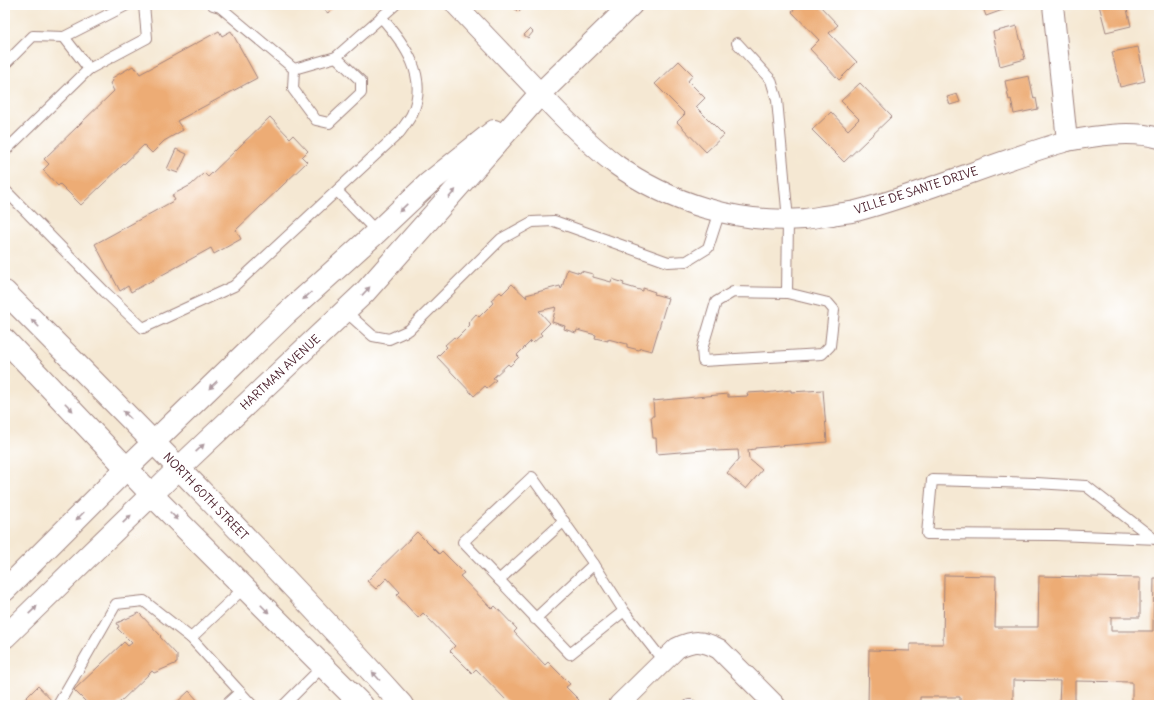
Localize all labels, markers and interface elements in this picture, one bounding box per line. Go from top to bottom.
street label: VILLE DE SANTE DRIVE [852,163,980,217]
one-way arrow [447,189,457,199]
one-way arrow [398,203,408,213]
one-way arrow [361,286,370,296]
one-way arrow [301,291,312,300]
one-way arrow [30,318,40,328]
street label: HARTMAN AVENUE [237,331,323,413]
one-way arrow [208,380,218,390]
one-way arrow [64,402,74,412]
one-way arrow [122,410,132,420]
one-way arrow [195,443,205,453]
street label: NORTH 60TH STREET [160,449,252,543]
one-way arrow [75,511,85,521]
one-way arrow [169,511,179,521]
one-way arrow [122,514,132,524]
one-way arrow [260,604,270,614]
one-way arrow [28,605,38,614]
one-way arrow [371,671,380,681]

